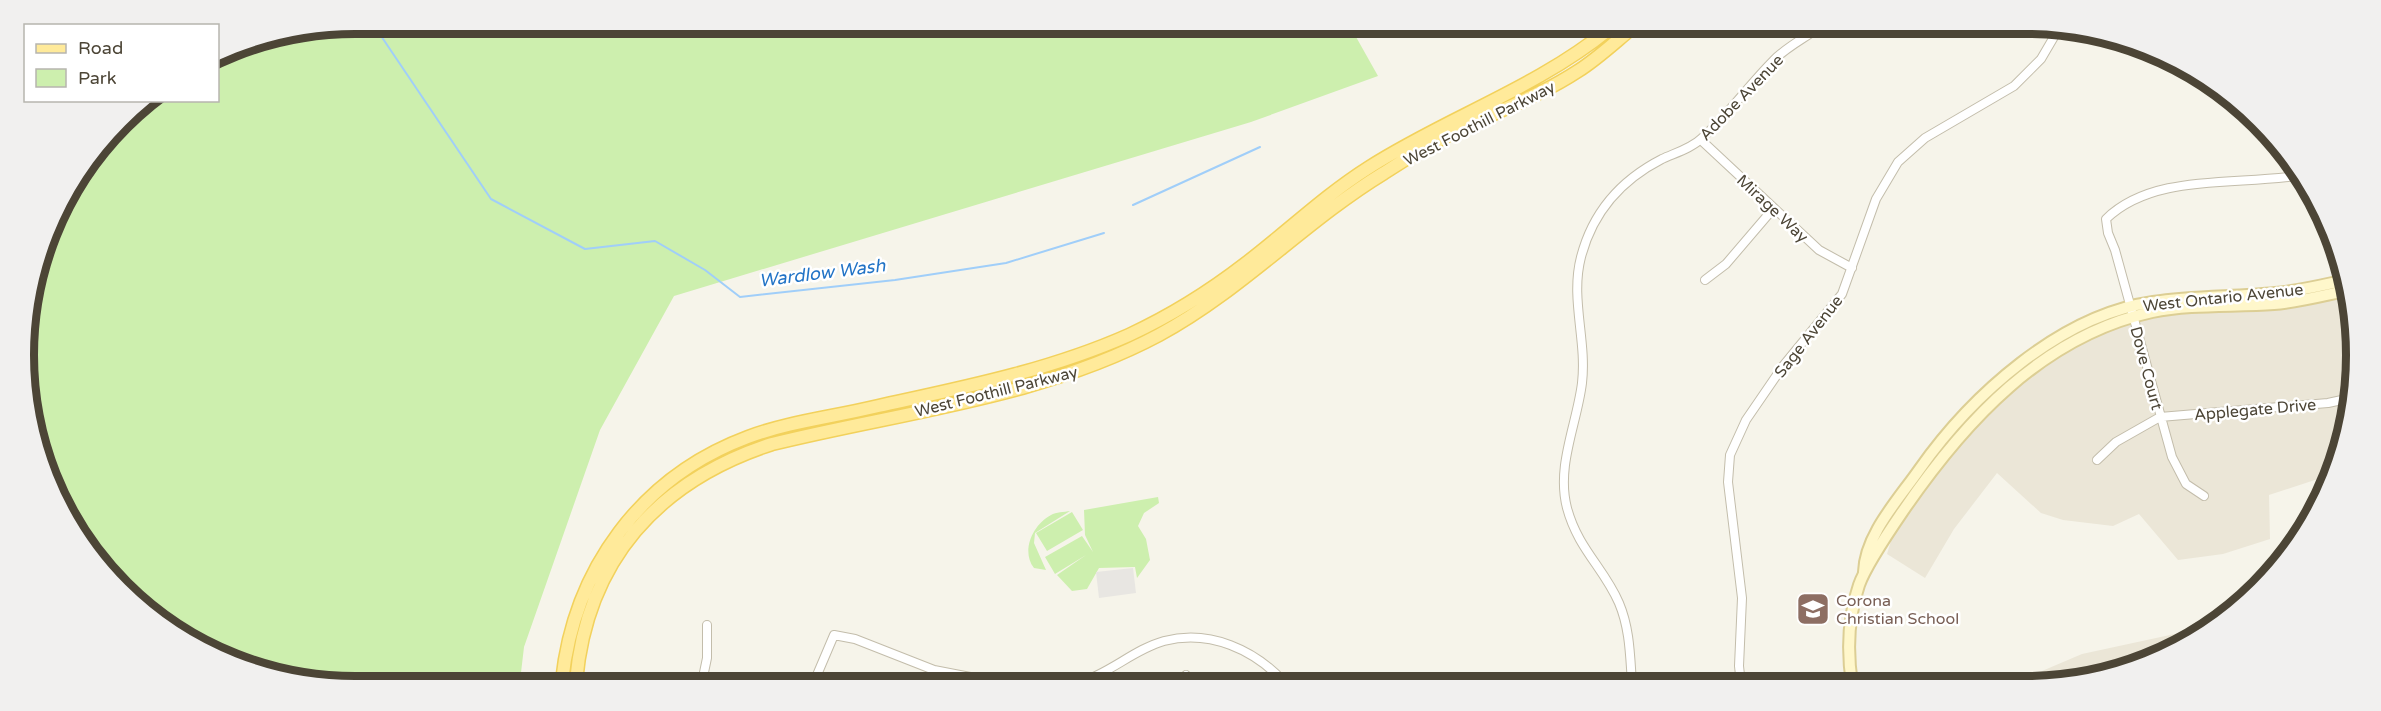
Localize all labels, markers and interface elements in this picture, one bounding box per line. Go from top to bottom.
legend [24,24,219,102]
text: Road [78,37,123,59]
street label: Adobe Avenue [1696,50,1788,145]
text: Park [78,67,117,89]
street label: West Foothill Parkway [1400,77,1559,171]
street label: Mirage Way [1732,170,1813,247]
water label: Wardlow Wash [758,254,887,292]
street label: West Ontario Avenue [2142,280,2304,316]
street label: Sage Avenue [1770,291,1847,382]
street label: Dove Court [2125,324,2167,412]
street label: West Foothill Parkway [913,362,1080,422]
street label: Applegate Drive [2193,395,2317,425]
school or university icon: Corona Christian School [1795,591,1831,627]
place label: Corona Christian School [1836,591,1959,629]

